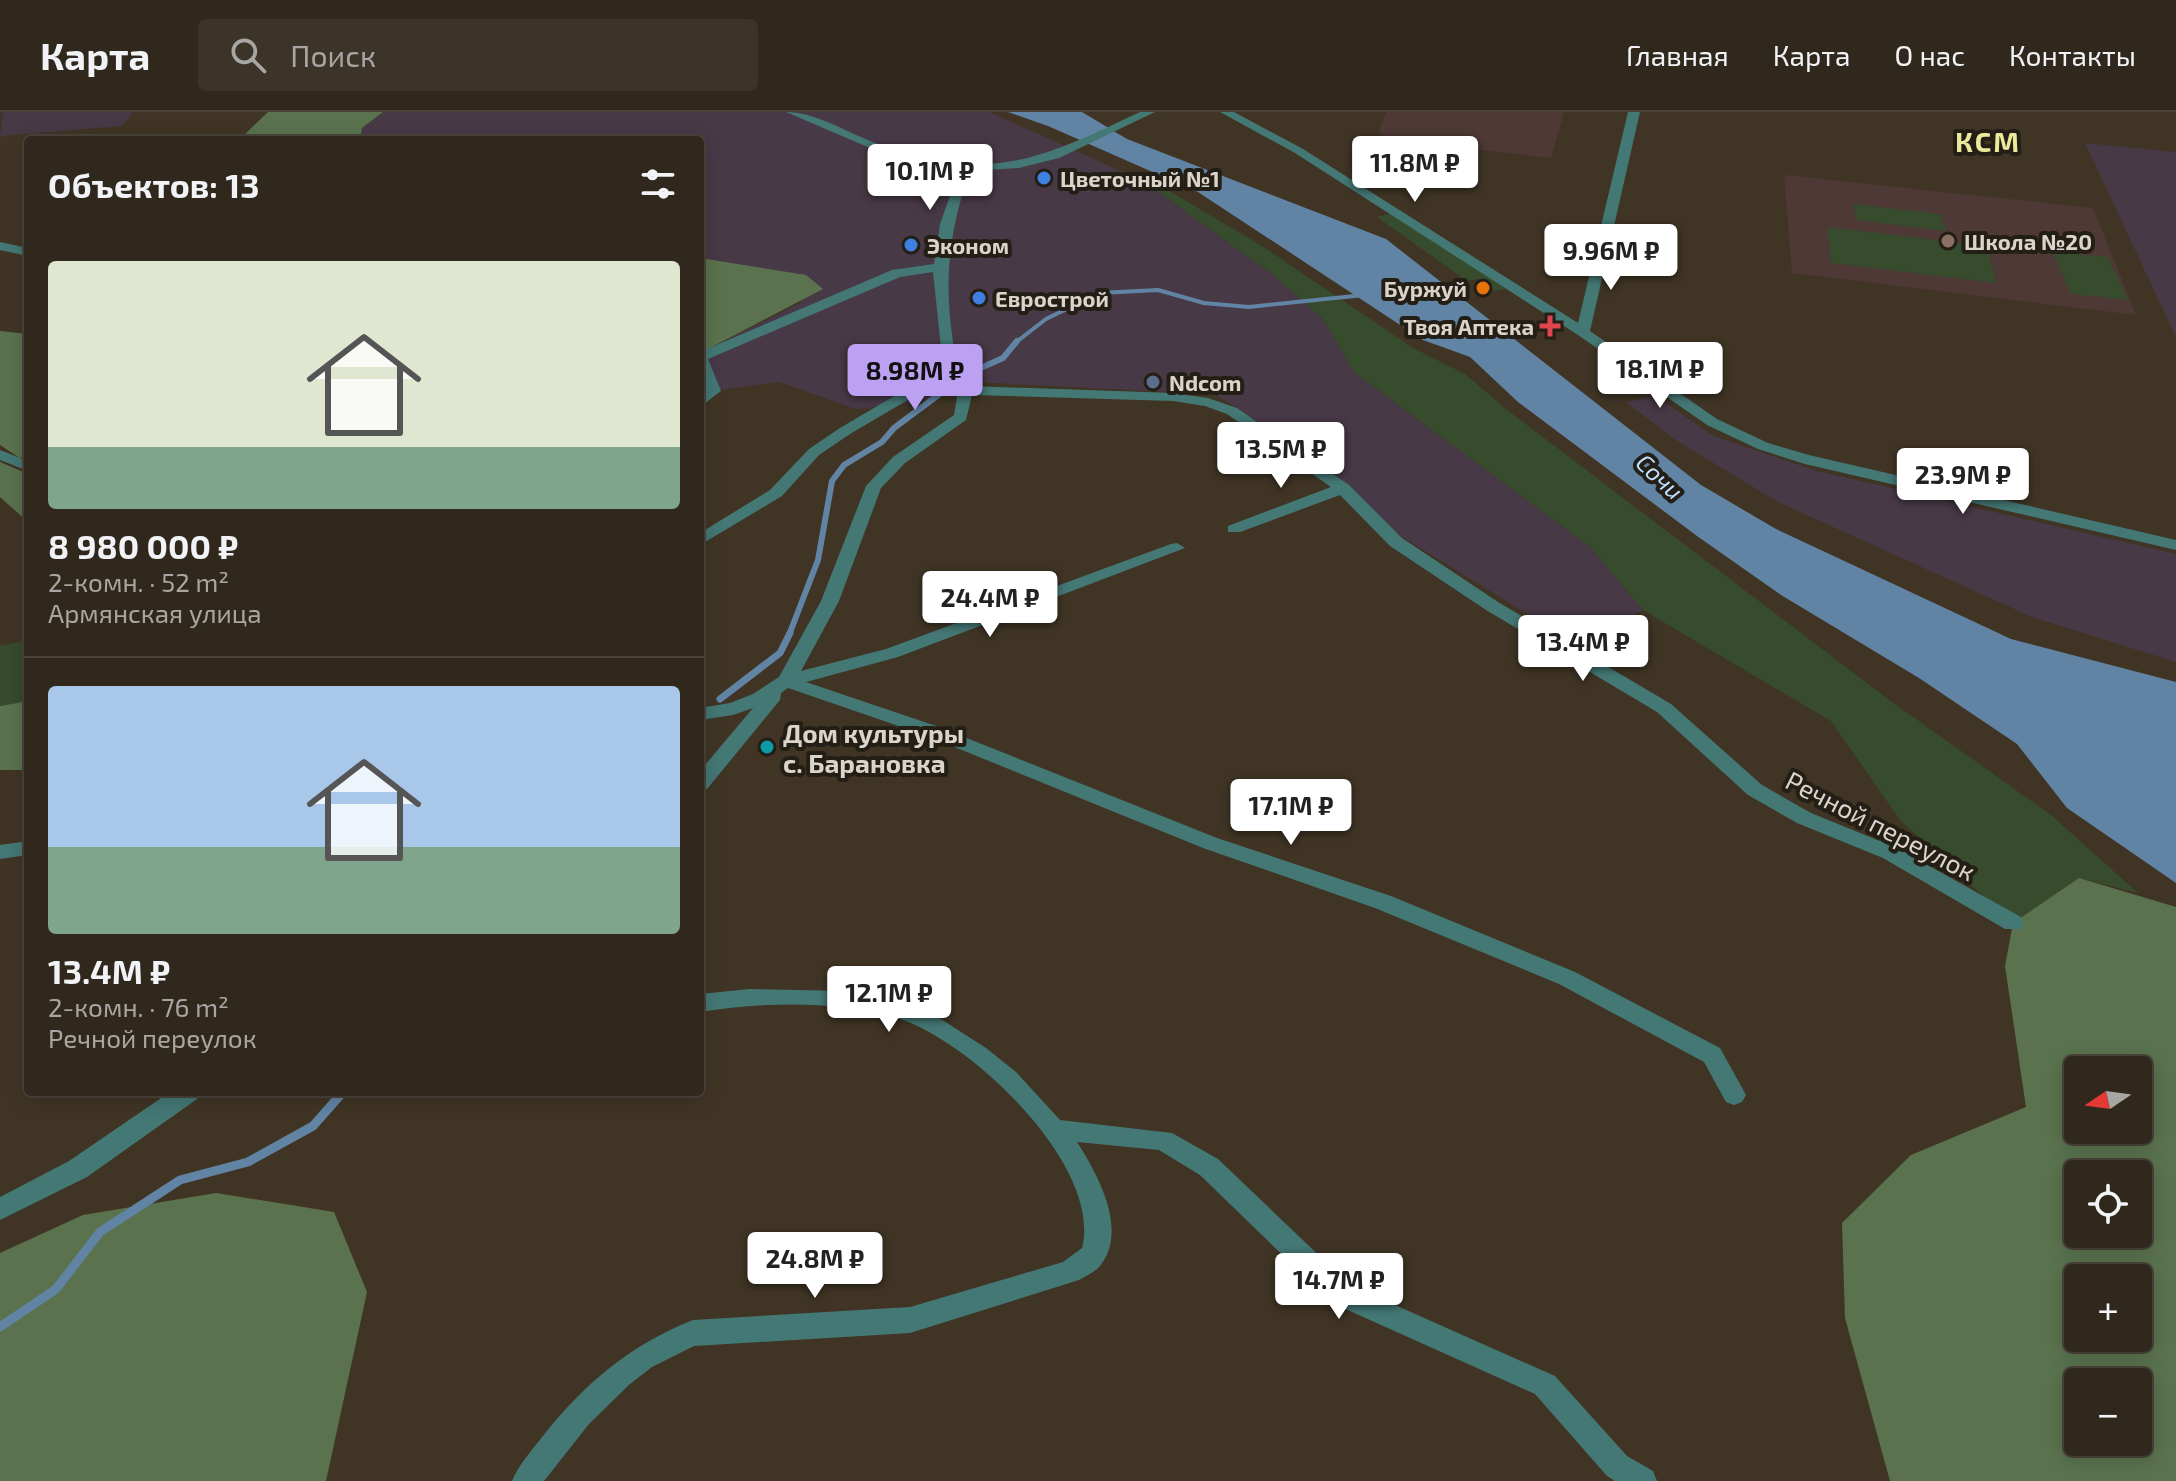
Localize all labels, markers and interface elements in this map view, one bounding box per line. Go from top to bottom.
search box [198,19,758,91]
text: Карта [40,32,150,78]
icon: search [226,33,270,77]
text: Поиск [290,37,376,73]
text: Главная [1626,38,1729,72]
text: Карта [1773,38,1851,72]
text: О нас [1895,38,1965,72]
text: Контакты [2009,38,2136,72]
district label: КСМ [1955,124,2021,158]
pin: 11.8M ₽ [1341,136,1489,204]
pin: 10.1M ₽ [856,144,1004,212]
text: 11.8M ₽ [1370,146,1460,177]
text: 10.1M ₽ [886,154,974,185]
icon: filters [636,162,680,206]
text: Объектов: 13 [48,164,259,205]
place label: Цветочный №1 [1060,165,1220,191]
marker: Цветочный №1 [1035,169,1053,187]
pin: 9.96M ₽ [1537,224,1685,292]
place label: Школа №20 [1964,228,2092,254]
place label: Эконом [927,232,1009,258]
marker: Школа №20 [1939,232,1957,250]
text: 9.96M ₽ [1562,234,1660,265]
marker: Эконом [902,236,920,254]
place label: Буржуй [1384,275,1467,301]
marker: Буржуй [1474,279,1492,297]
place label: Еврострой [995,285,1109,311]
marker: Еврострой [970,289,988,307]
icon: home [292,313,436,457]
place label: Твоя Аптека [1403,313,1534,339]
marker: Твоя Аптека [1541,317,1559,335]
pin: 18.1M ₽ [1586,342,1734,410]
pin: 8.98M ₽ [841,344,989,412]
text: 18.1M ₽ [1616,352,1704,383]
text: 8.98M ₽ [866,354,964,385]
place label: Ndcom [1169,369,1241,395]
marker: Ndcom [1144,373,1162,391]
pin: 13.5M ₽ [1207,422,1355,490]
text: 13.5M ₽ [1235,432,1327,463]
water label: Сочи [1630,447,1690,505]
pin: 23.9M ₽ [1889,448,2037,516]
text: 23.9M ₽ [1915,458,2011,489]
text: 8 980 000 ₽ [48,525,238,566]
text: 2-комн. · 52 m² [48,566,229,597]
pin: 24.4M ₽ [916,571,1064,639]
text: 24.4M ₽ [940,581,1040,612]
text: Армянская улица [48,597,262,628]
pin: 13.4M ₽ [1509,615,1657,683]
text: 13.4M ₽ [1536,625,1630,656]
place label: Дом культуры с. Барановка [783,717,964,778]
icon: home [292,738,436,882]
marker: Дом культуры с. Барановка [758,738,776,756]
street label: Речной переулок [1781,764,1981,887]
pin: 17.1M ₽ [1217,779,1365,847]
text: 17.1M ₽ [1248,789,1334,820]
text: 13.4M ₽ [48,950,170,991]
pin: 12.1M ₽ [815,966,963,1034]
text: 12.1M ₽ [845,976,933,1007]
text: 2-комн. · 76 m² [48,991,229,1022]
text: Речной переулок [48,1022,257,1053]
north arrow [2064,1056,2152,1144]
map controls [2064,1056,2152,1456]
button: locate [2064,1160,2152,1248]
pin: 24.8M ₽ [741,1232,889,1300]
text: 24.8M ₽ [766,1242,864,1273]
pin: 14.7M ₽ [1265,1253,1413,1321]
text: 14.7M ₽ [1293,1263,1385,1294]
button: + [2064,1264,2152,1352]
button: − [2064,1368,2152,1456]

